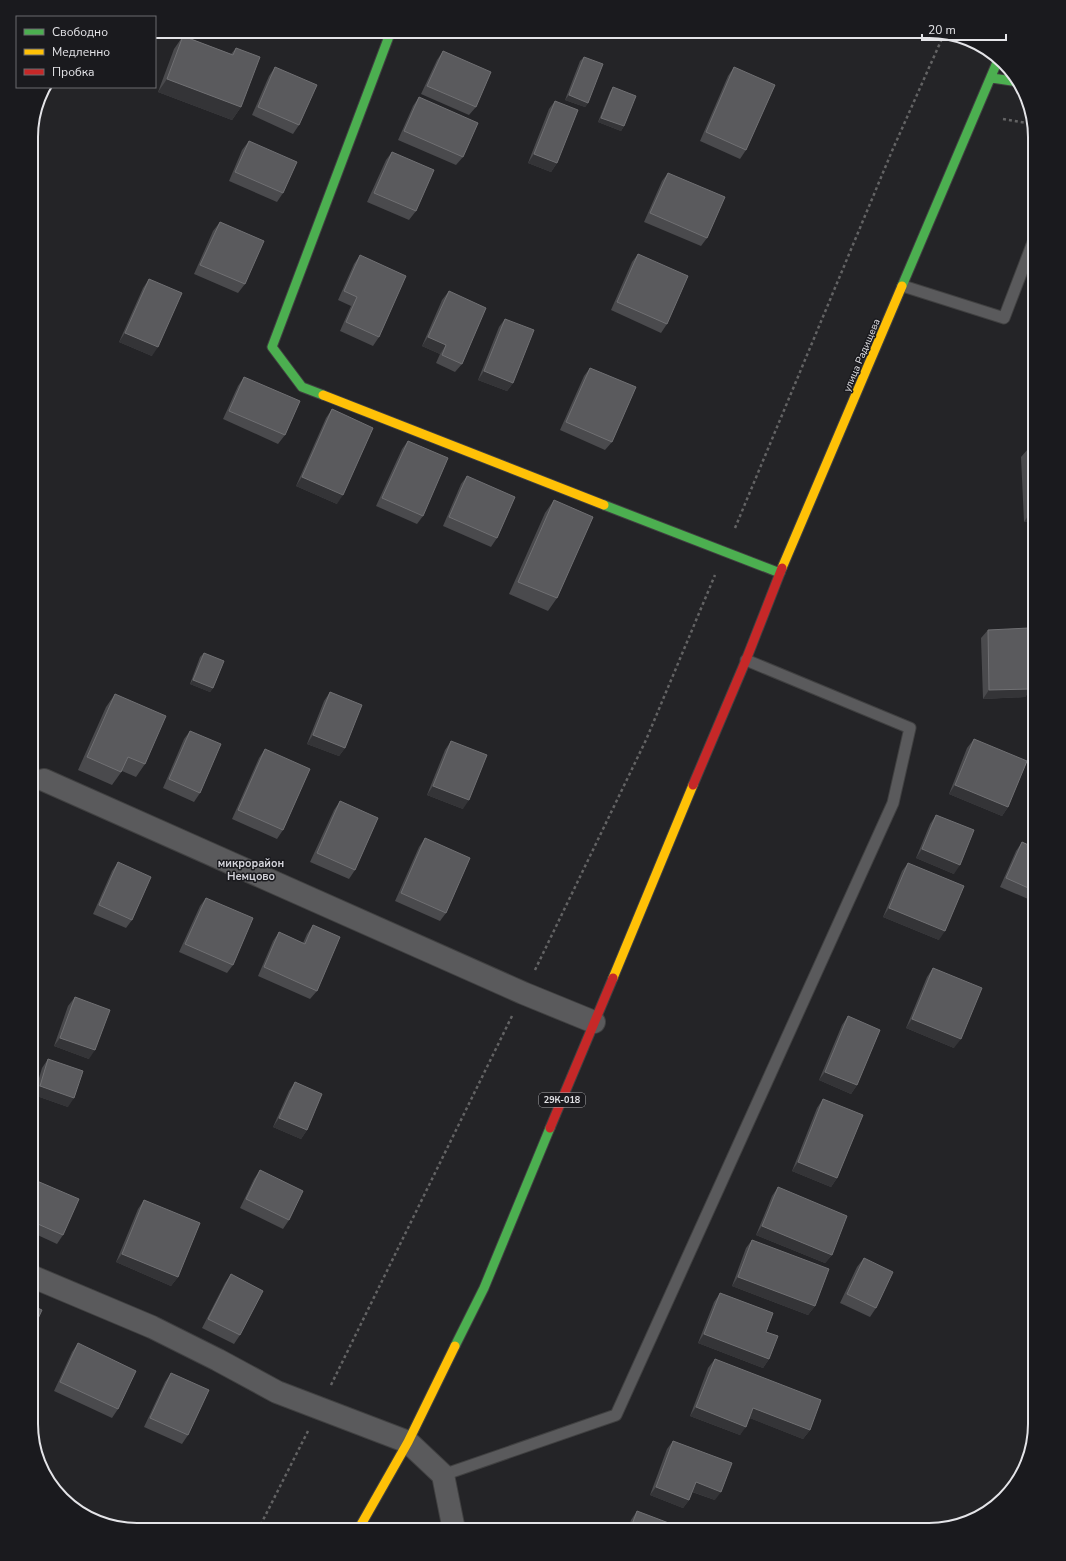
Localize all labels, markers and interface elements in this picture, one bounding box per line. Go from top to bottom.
legend [16,16,156,88]
scale bar [922,16,1006,42]
text: 20 m [928,22,956,38]
text: Свободно [52,24,108,40]
text: Медленно [52,44,110,60]
text: Пробка [52,64,95,80]
street label: улица Радищева [840,317,884,394]
district label: микрорайон Немцово [218,856,284,884]
road number: 29К-018 [539,1093,585,1107]

